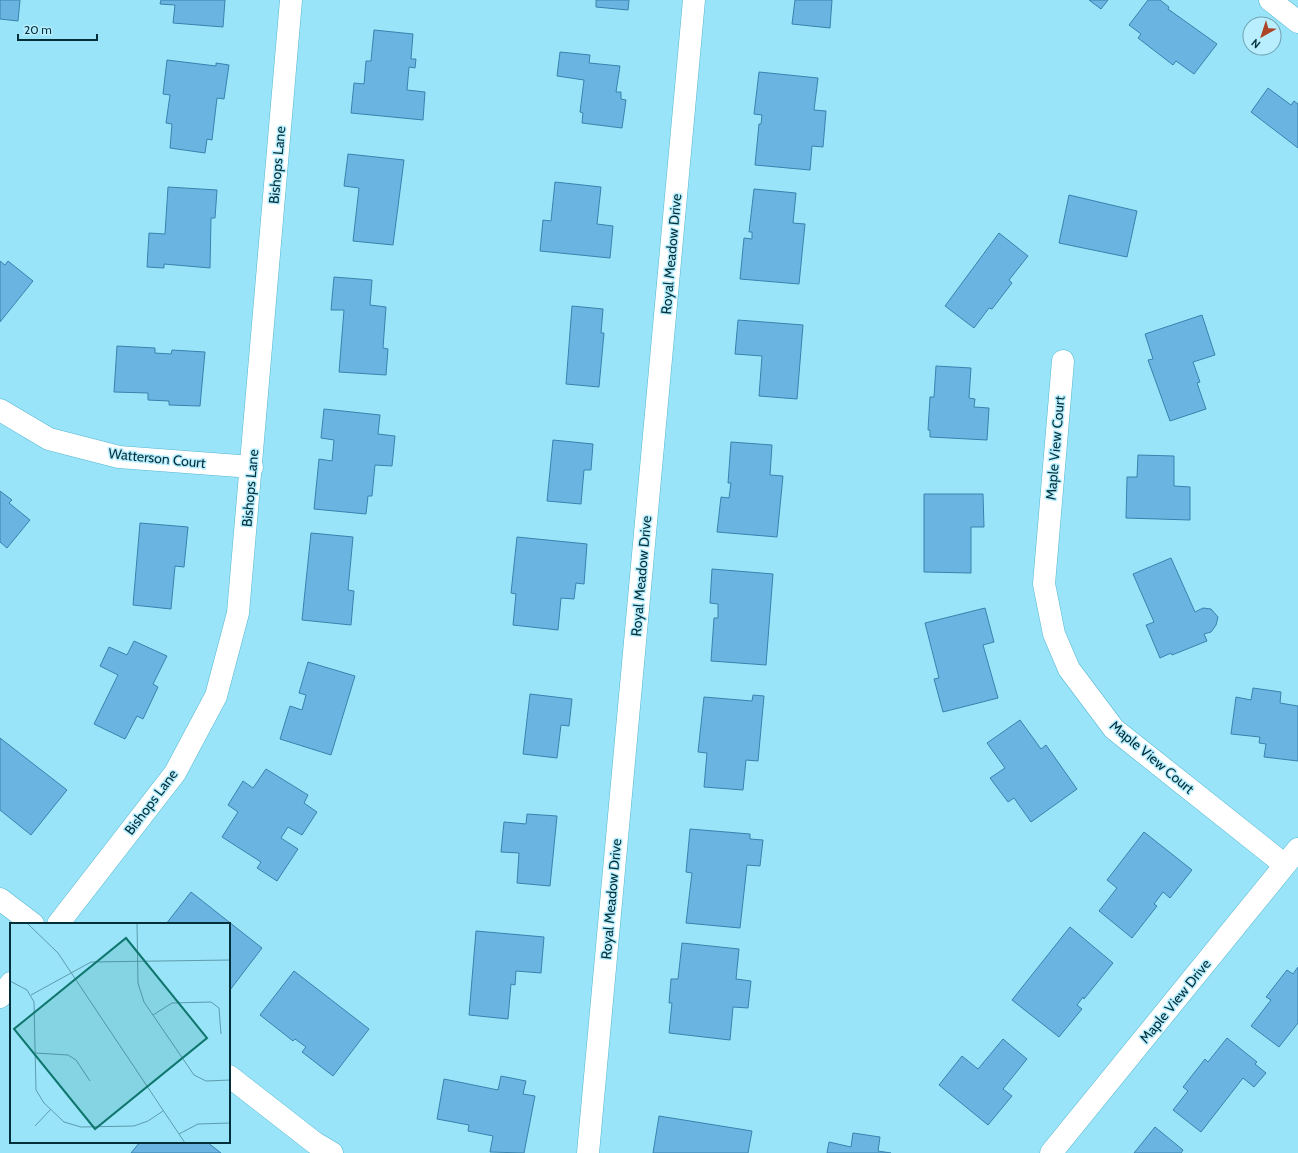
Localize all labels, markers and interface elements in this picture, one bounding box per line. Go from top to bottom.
scale bar [18,16,97,42]
north arrow [1242,16,1282,56]
text: 20 m [24,22,52,37]
text: N [1248,36,1263,52]
street label: Bishops Lane [265,125,289,205]
street label: Royal Meadow Drive [657,193,685,315]
street label: Maple View Court [1041,395,1069,501]
street label: Watterson Court [108,444,207,472]
street label: Bishops Lane [238,448,262,528]
street label: Royal Meadow Drive [627,515,655,637]
street label: Maple View Court [1106,716,1198,798]
street label: Bishops Lane [120,766,182,838]
street label: Royal Meadow Drive [597,838,625,960]
inset map [10,923,230,1143]
street label: Maple View Drive [1135,955,1215,1047]

